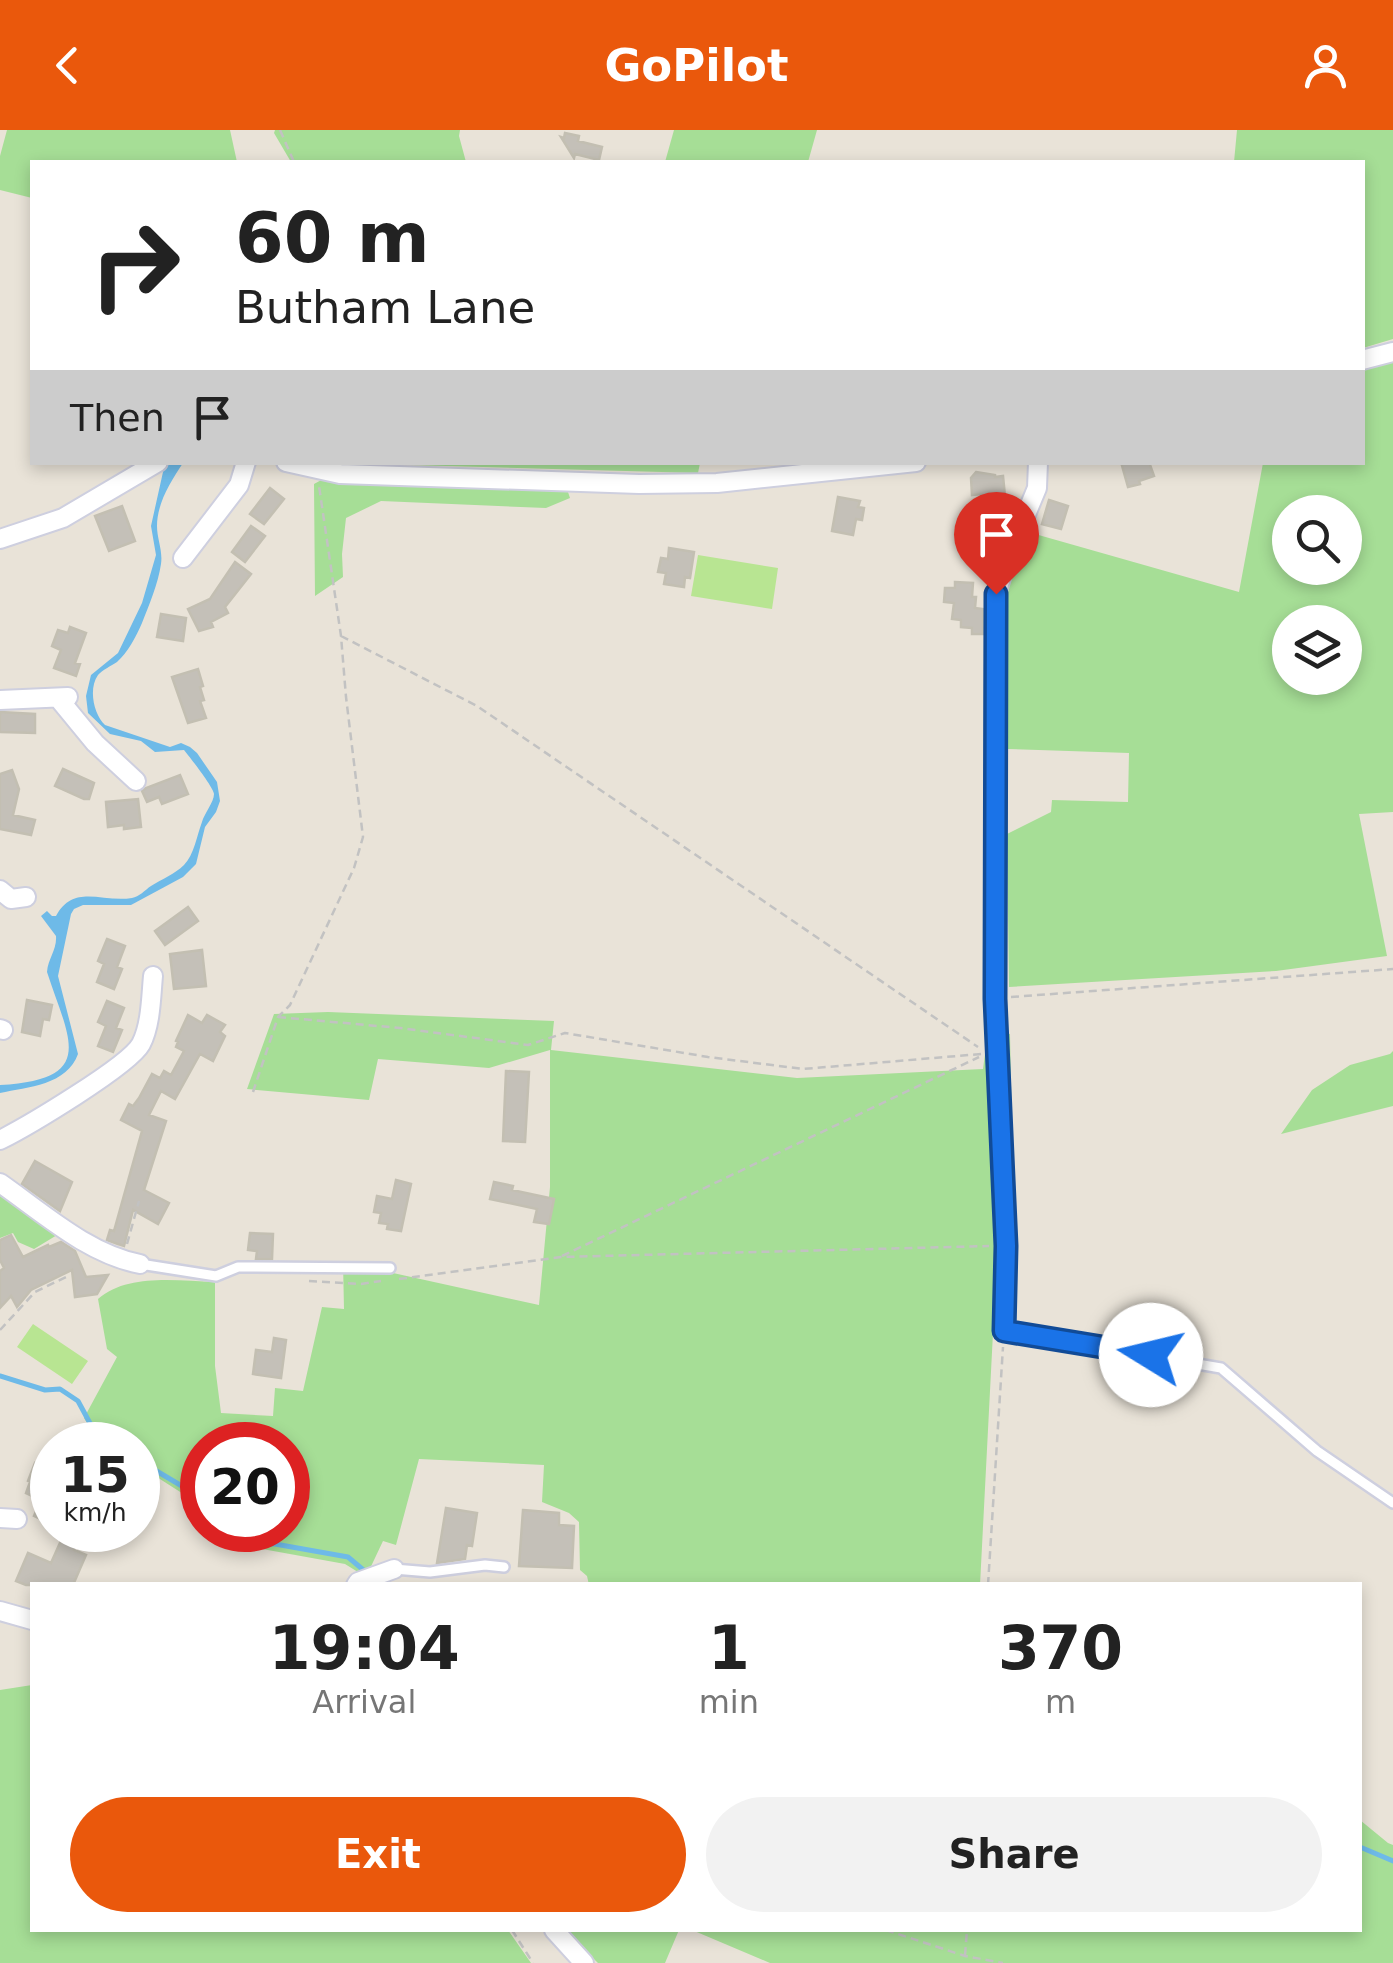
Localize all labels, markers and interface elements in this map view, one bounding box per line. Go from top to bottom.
icon: back [40,38,95,93]
icon: person [1298,38,1353,93]
text: GoPilot [604,39,789,92]
text: 60 m [235,197,430,279]
icon: right [70,200,200,330]
text: Butham Lane [235,281,535,334]
icon: arrive [185,390,240,445]
text: Then [70,396,165,440]
pin [954,492,1039,595]
map controls [1272,495,1362,695]
button: search [1272,495,1362,585]
icon: arrive [969,507,1024,562]
button: layers [1272,605,1362,695]
position arrow [1099,1303,1203,1407]
speed limit sign: 20 [180,1422,310,1552]
text: 15 [60,1446,130,1504]
text: km/h [63,1498,127,1527]
text: 19:04 [269,1613,460,1683]
text: 1 [708,1613,750,1683]
text: 370 [998,1613,1123,1683]
text: Arrival [312,1683,416,1721]
text: min [699,1683,759,1721]
text: m [1045,1683,1076,1721]
button: Exit [70,1797,686,1912]
button: Share [706,1797,1322,1912]

